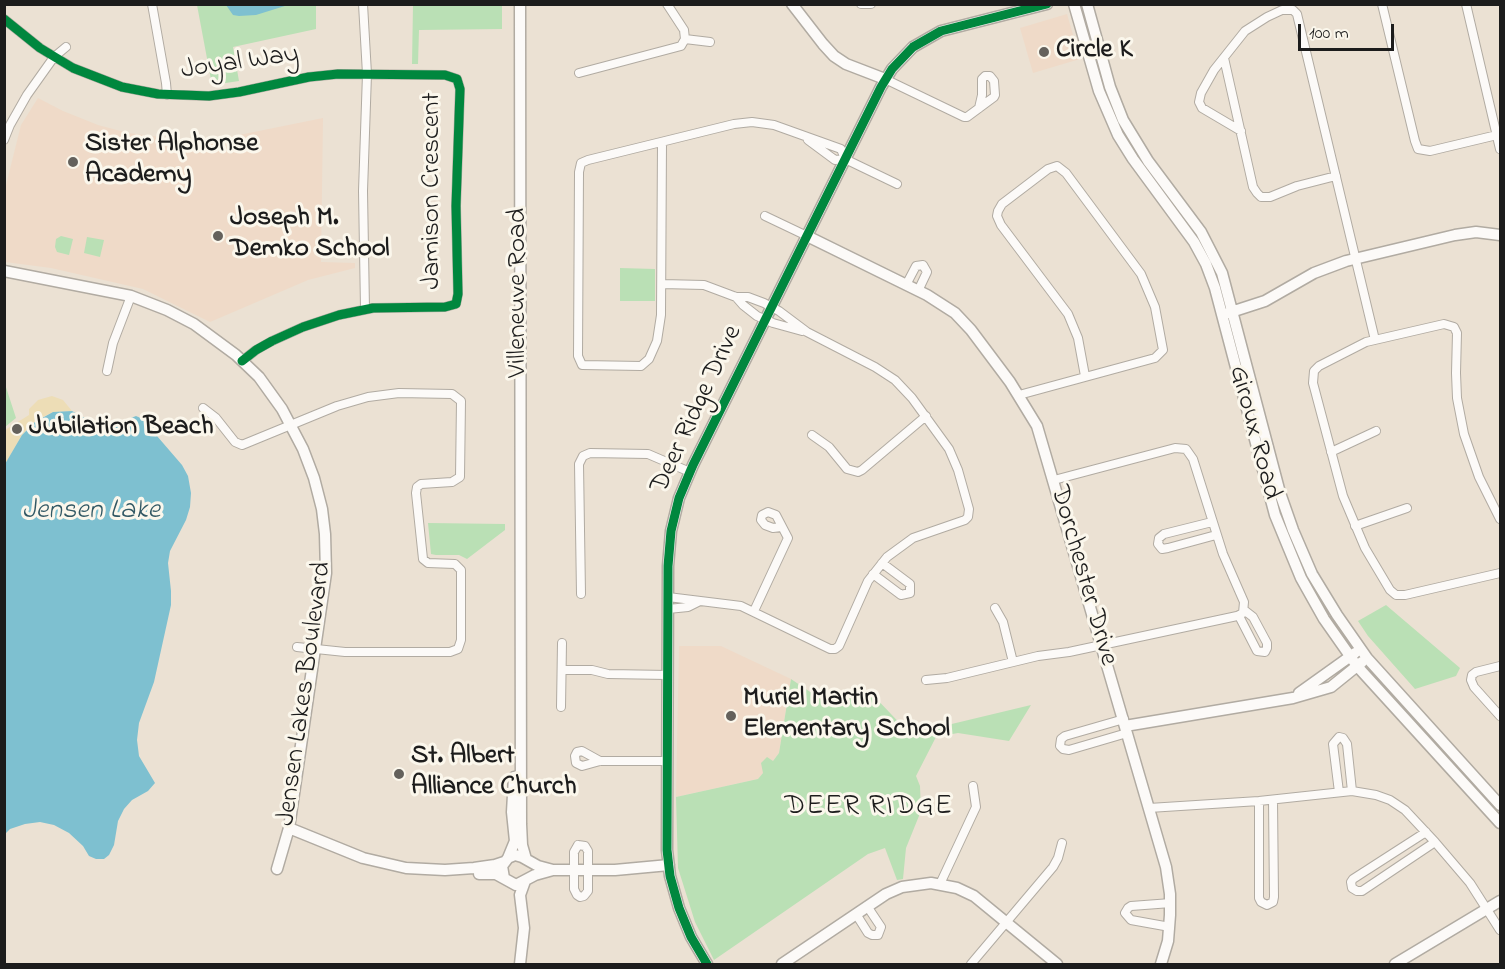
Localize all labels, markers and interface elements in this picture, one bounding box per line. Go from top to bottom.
scale bar [1301,12,1397,50]
text: 100 m [1309,21,1349,47]
place label: Circle K [1056,36,1133,68]
street label: Joyal Way [179,40,301,88]
marker: Circle K [1037,45,1051,59]
street label: Jamison Crescent [418,93,450,289]
place label: Sister Alphonse Academy [85,130,258,193]
marker: Sister Alphonse Academy [66,155,80,169]
place label: Joseph M. Demko School [230,204,389,267]
street label: Villeneuve Road [504,208,536,378]
marker: Joseph M. Demko School [211,229,225,243]
street label: Deer Ridge Drive [645,321,751,499]
street label: Giroux Road [1220,363,1286,503]
place label: Jubilation Beach [29,413,213,445]
marker: Jubilation Beach [10,422,24,436]
street label: Dorchester Drive [1041,482,1123,670]
water label: Jensen Lake [22,495,160,529]
street label: Jensen Lakes Boulevard [271,560,341,828]
place label: Muriel Martin Elementary School [743,684,950,747]
marker: Muriel Martin Elementary School [724,709,738,723]
place label: St. Albert Alliance Church [411,742,576,805]
marker: St. Albert Alliance Church [392,767,406,781]
district label: DEER RIDGE [784,791,954,825]

